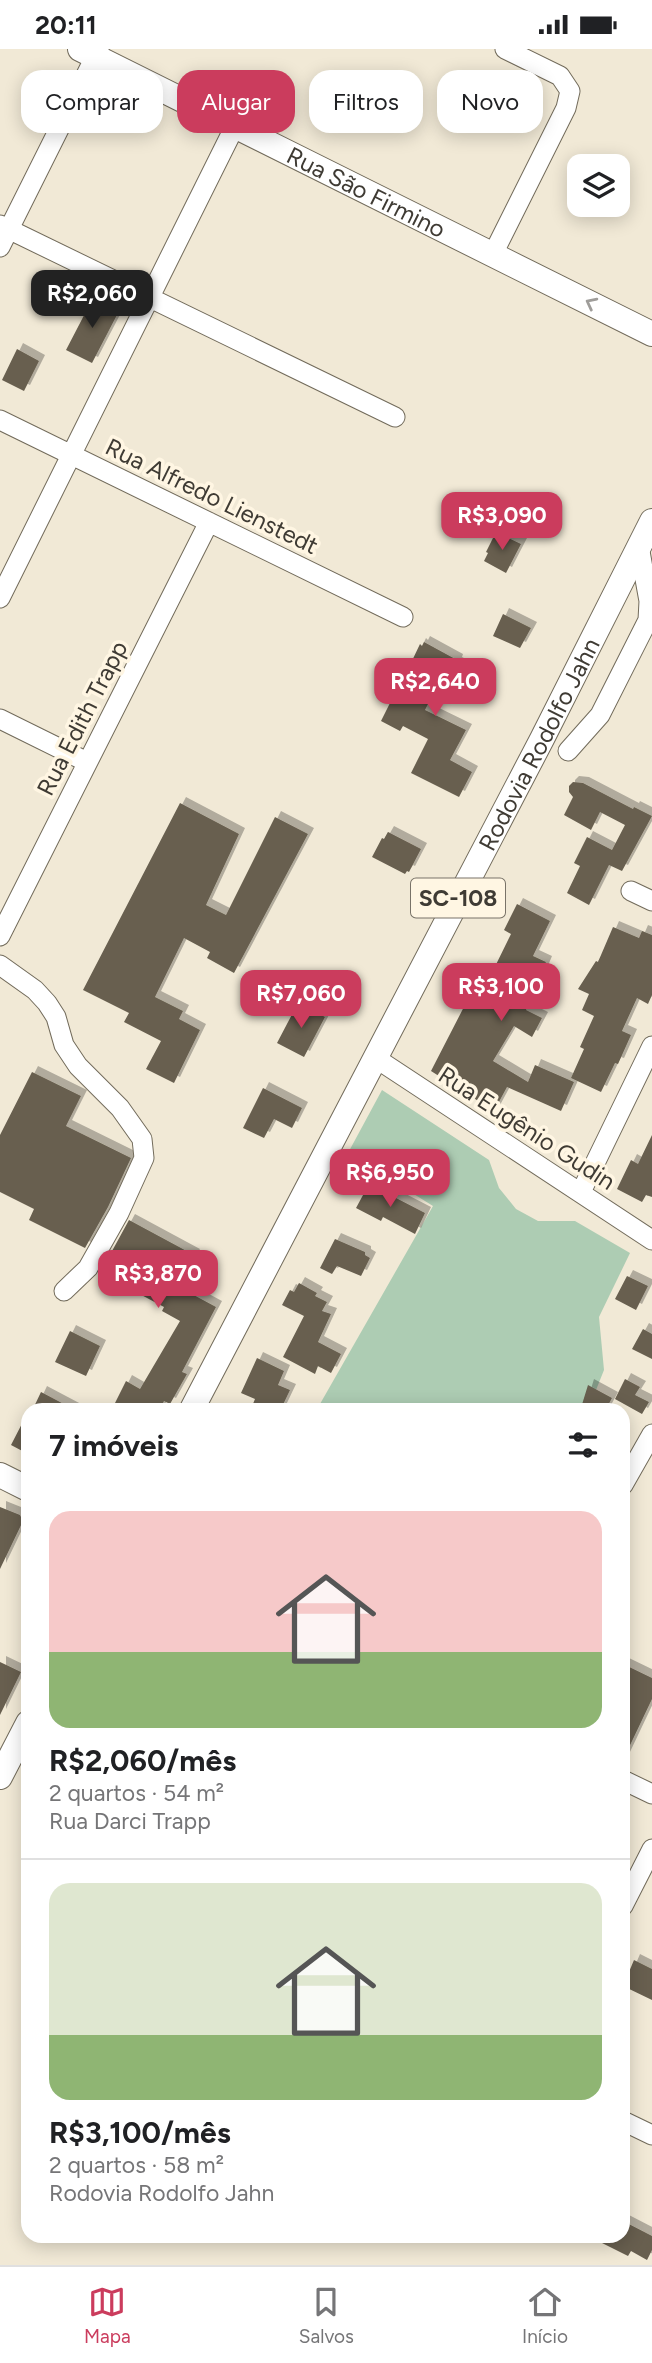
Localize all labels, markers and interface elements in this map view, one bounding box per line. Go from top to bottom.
text: 20:11 [35,9,97,41]
chip: Comprar [21,70,163,133]
chip: Alugar [177,70,295,133]
chip: Filtros [309,70,423,133]
chip: Novo [437,70,543,133]
street label: Rua São Firmino [282,140,451,243]
map controls [567,154,630,217]
button: layers [567,154,630,217]
pin: R$2,060 [27,271,157,330]
text: R$2,060 [47,279,137,307]
one-way arrow [586,298,598,312]
street label: Rua Alfredo Lienstedt [101,432,323,560]
pin: R$3,090 [437,493,567,552]
text: R$3,090 [457,501,547,529]
street label: Rodovia Rodolfo Jahn [472,633,605,855]
street label: Rua Edith Trapp [31,636,133,800]
pin: R$2,640 [370,659,500,718]
text: R$2,640 [390,667,480,695]
road number: SC-108 [411,879,505,918]
pin: R$3,100 [436,963,566,1023]
pin: R$7,060 [236,971,366,1030]
text: R$3,100 [458,972,544,1000]
text: R$7,060 [256,979,346,1007]
street label: Rua Eugênio Gudin [433,1060,621,1196]
pin: R$6,950 [325,1149,455,1209]
text: R$6,950 [346,1158,434,1186]
pin: R$3,870 [93,1251,223,1310]
text: R$3,870 [114,1259,202,1287]
icon: filters [564,1426,602,1464]
text: 7 imóveis [49,1427,178,1464]
icon: home [263,1556,389,1682]
text: R$2,060/mês [49,1742,236,1779]
text: 2 quartos · 54 m² [49,1779,224,1807]
text: Rua Darci Trapp [49,1807,211,1835]
icon: home [263,1928,389,2054]
text: R$3,100/mês [49,2114,231,2151]
text: 2 quartos · 58 m² [49,2151,224,2179]
text: Rodovia Rodolfo Jahn [49,2179,274,2207]
tab: Mapa [84,2283,131,2348]
tab: Salvos [299,2283,354,2348]
tab: Início [522,2283,568,2348]

